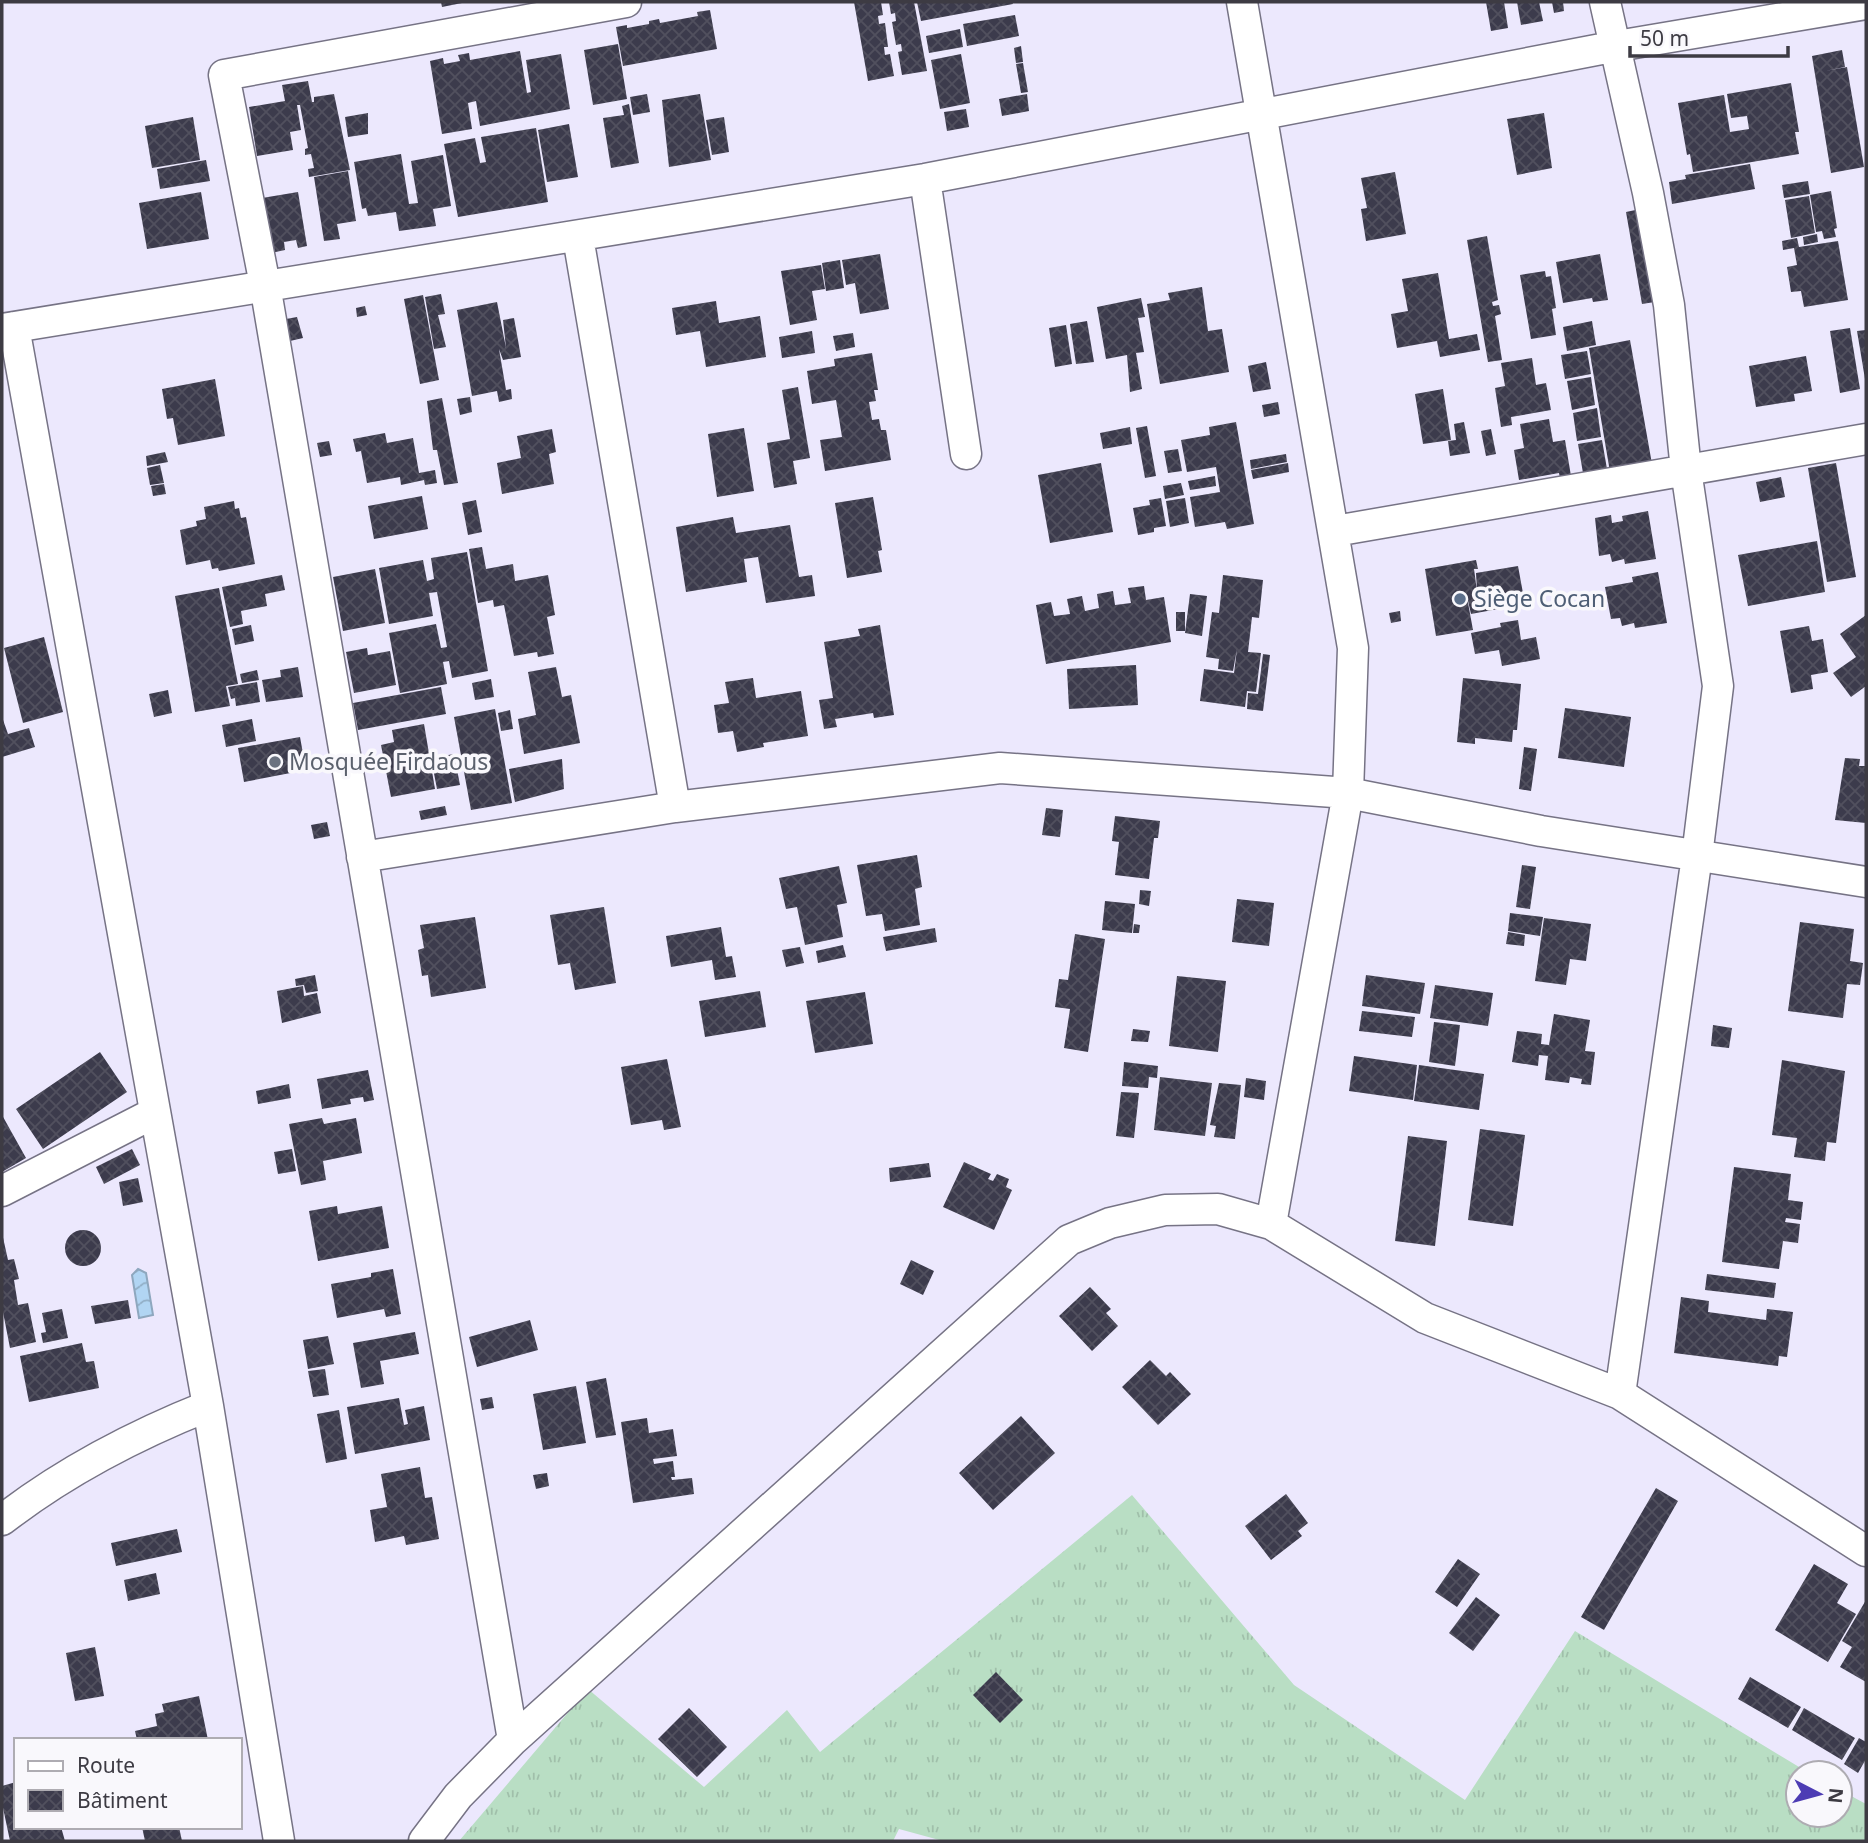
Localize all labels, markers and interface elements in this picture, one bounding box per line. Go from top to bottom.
scale bar [1630,14,1787,58]
text: 50 m [1640,24,1689,52]
place label: Siège Cocan [1474,582,1605,614]
marker: Siège Cocan [1452,591,1468,607]
place label: Mosquée Firdaous [289,745,488,777]
marker: Mosquée Firdaous [267,754,283,770]
legend [14,1738,242,1829]
text: Route [77,1751,135,1779]
north arrow [1784,1759,1854,1829]
text: Bâtiment [77,1786,168,1814]
text: N [1822,1787,1850,1805]

